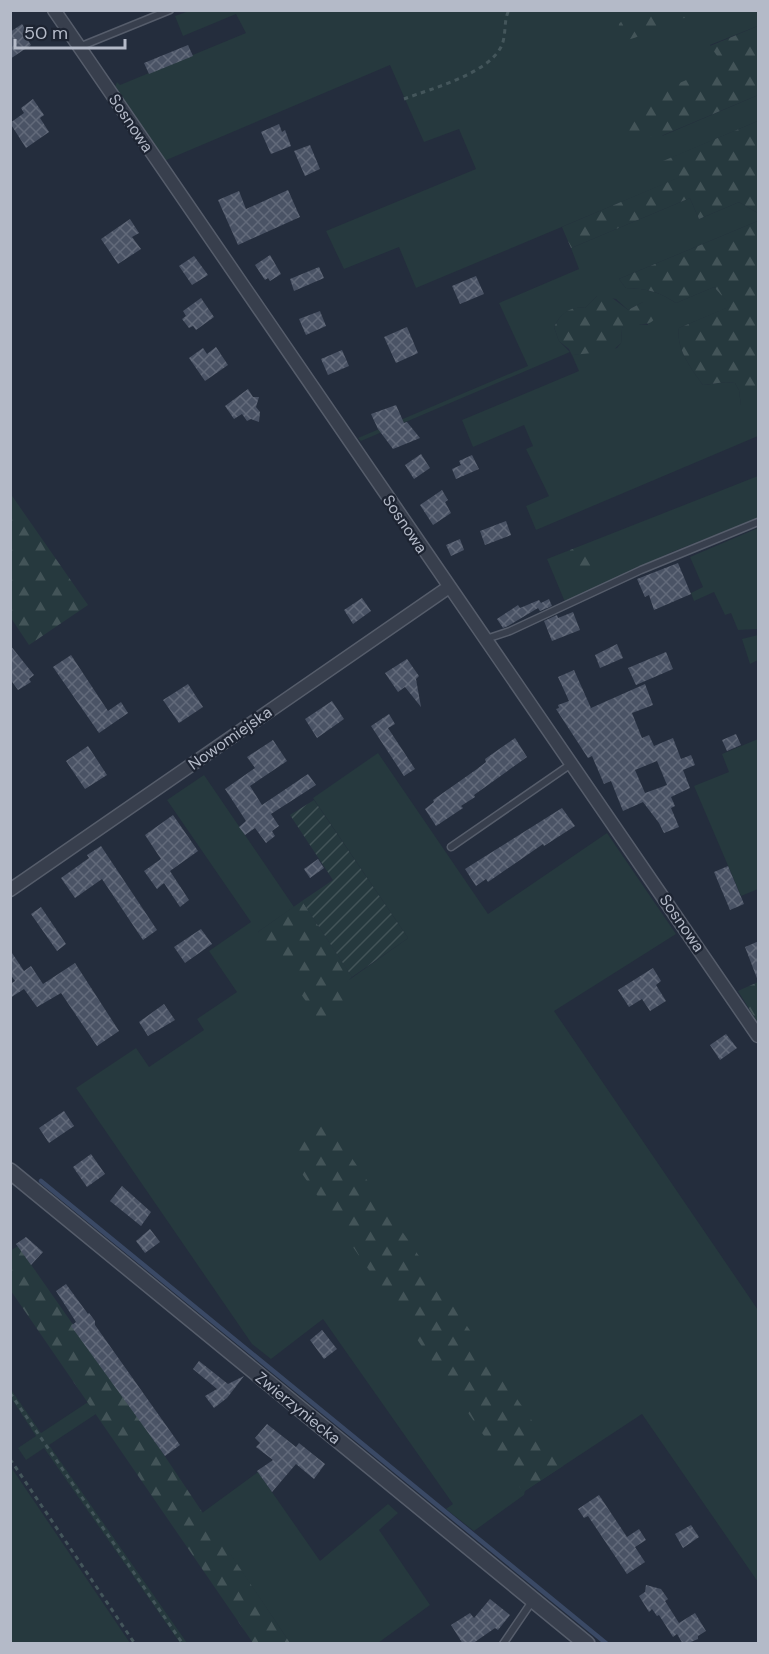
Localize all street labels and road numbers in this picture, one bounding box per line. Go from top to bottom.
street label: Sosnowa [104,90,158,156]
street label: Sosnowa [378,491,432,557]
street label: Nowomiejska [184,701,276,775]
street label: Sosnowa [655,890,709,956]
street label: Zwierzyniecka [251,1367,345,1449]

